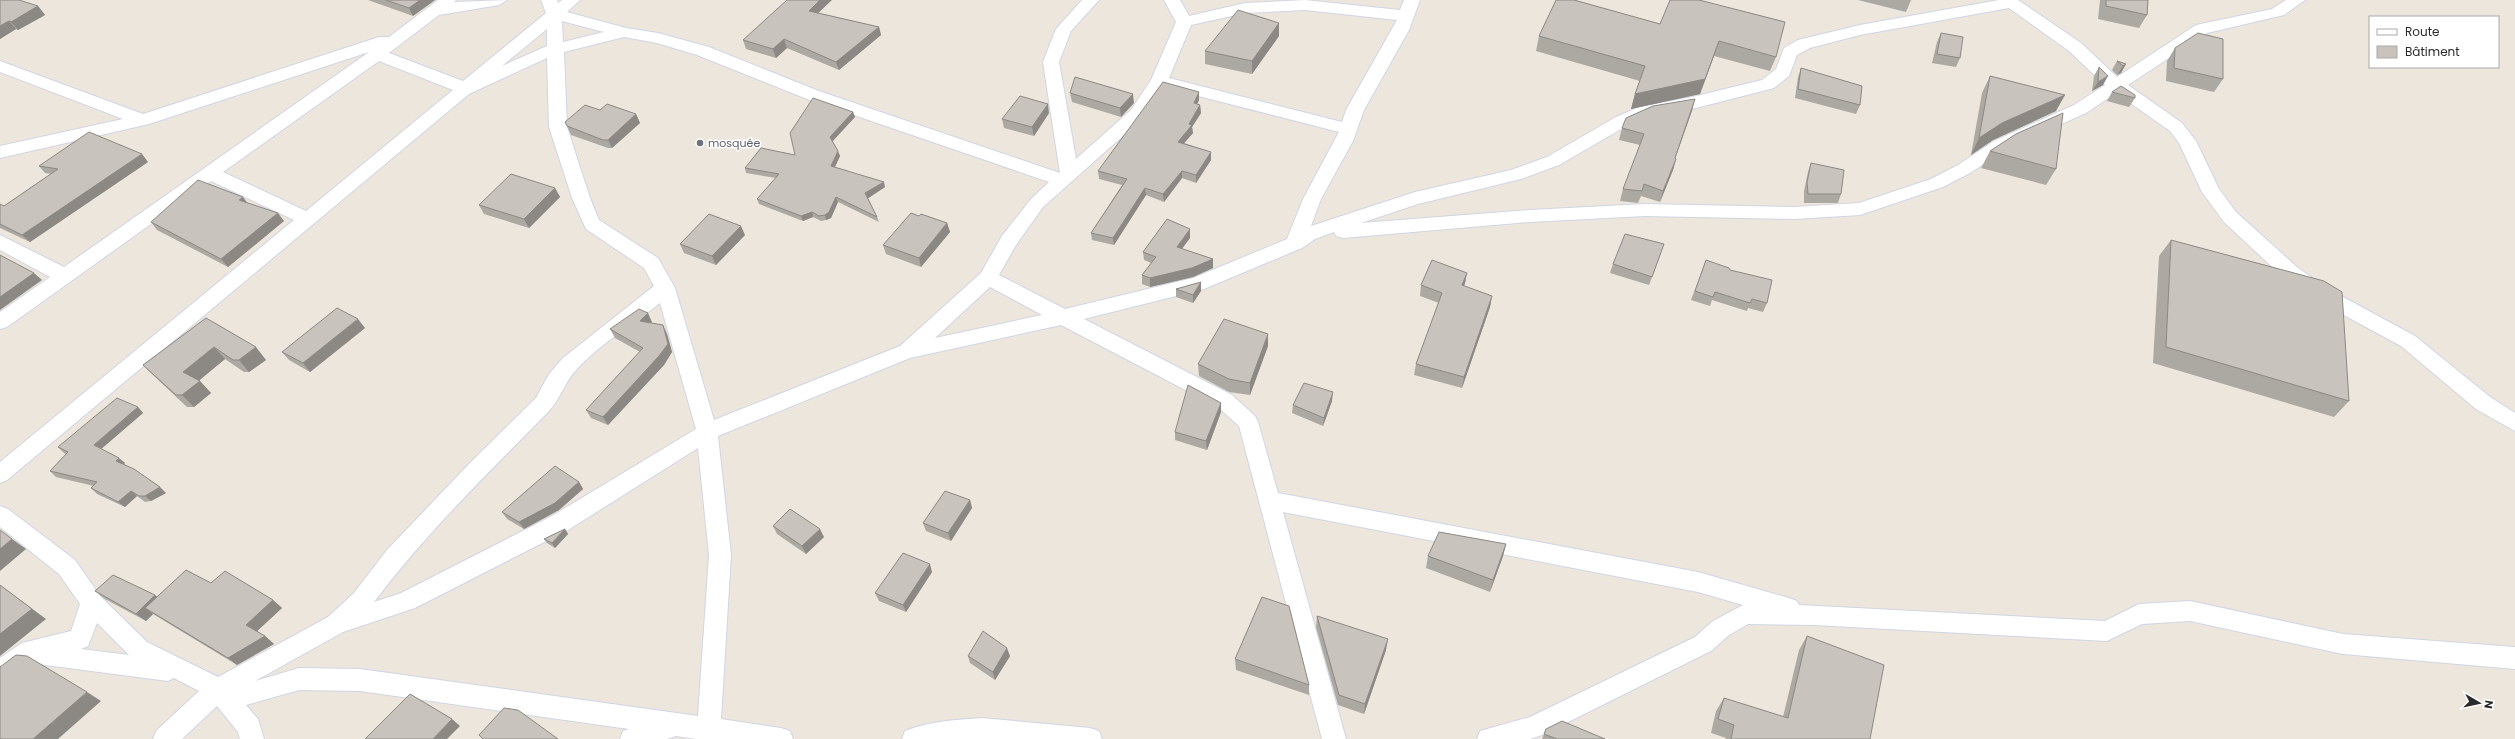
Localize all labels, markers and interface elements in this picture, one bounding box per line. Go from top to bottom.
legend [2369,16,2499,68]
text: Route [2405,23,2439,40]
text: Bâtiment [2405,43,2460,60]
place label: mosquée [708,135,760,151]
marker: mosquée [695,138,705,148]
north arrow [2459,683,2499,723]
text: N [2480,699,2497,710]

